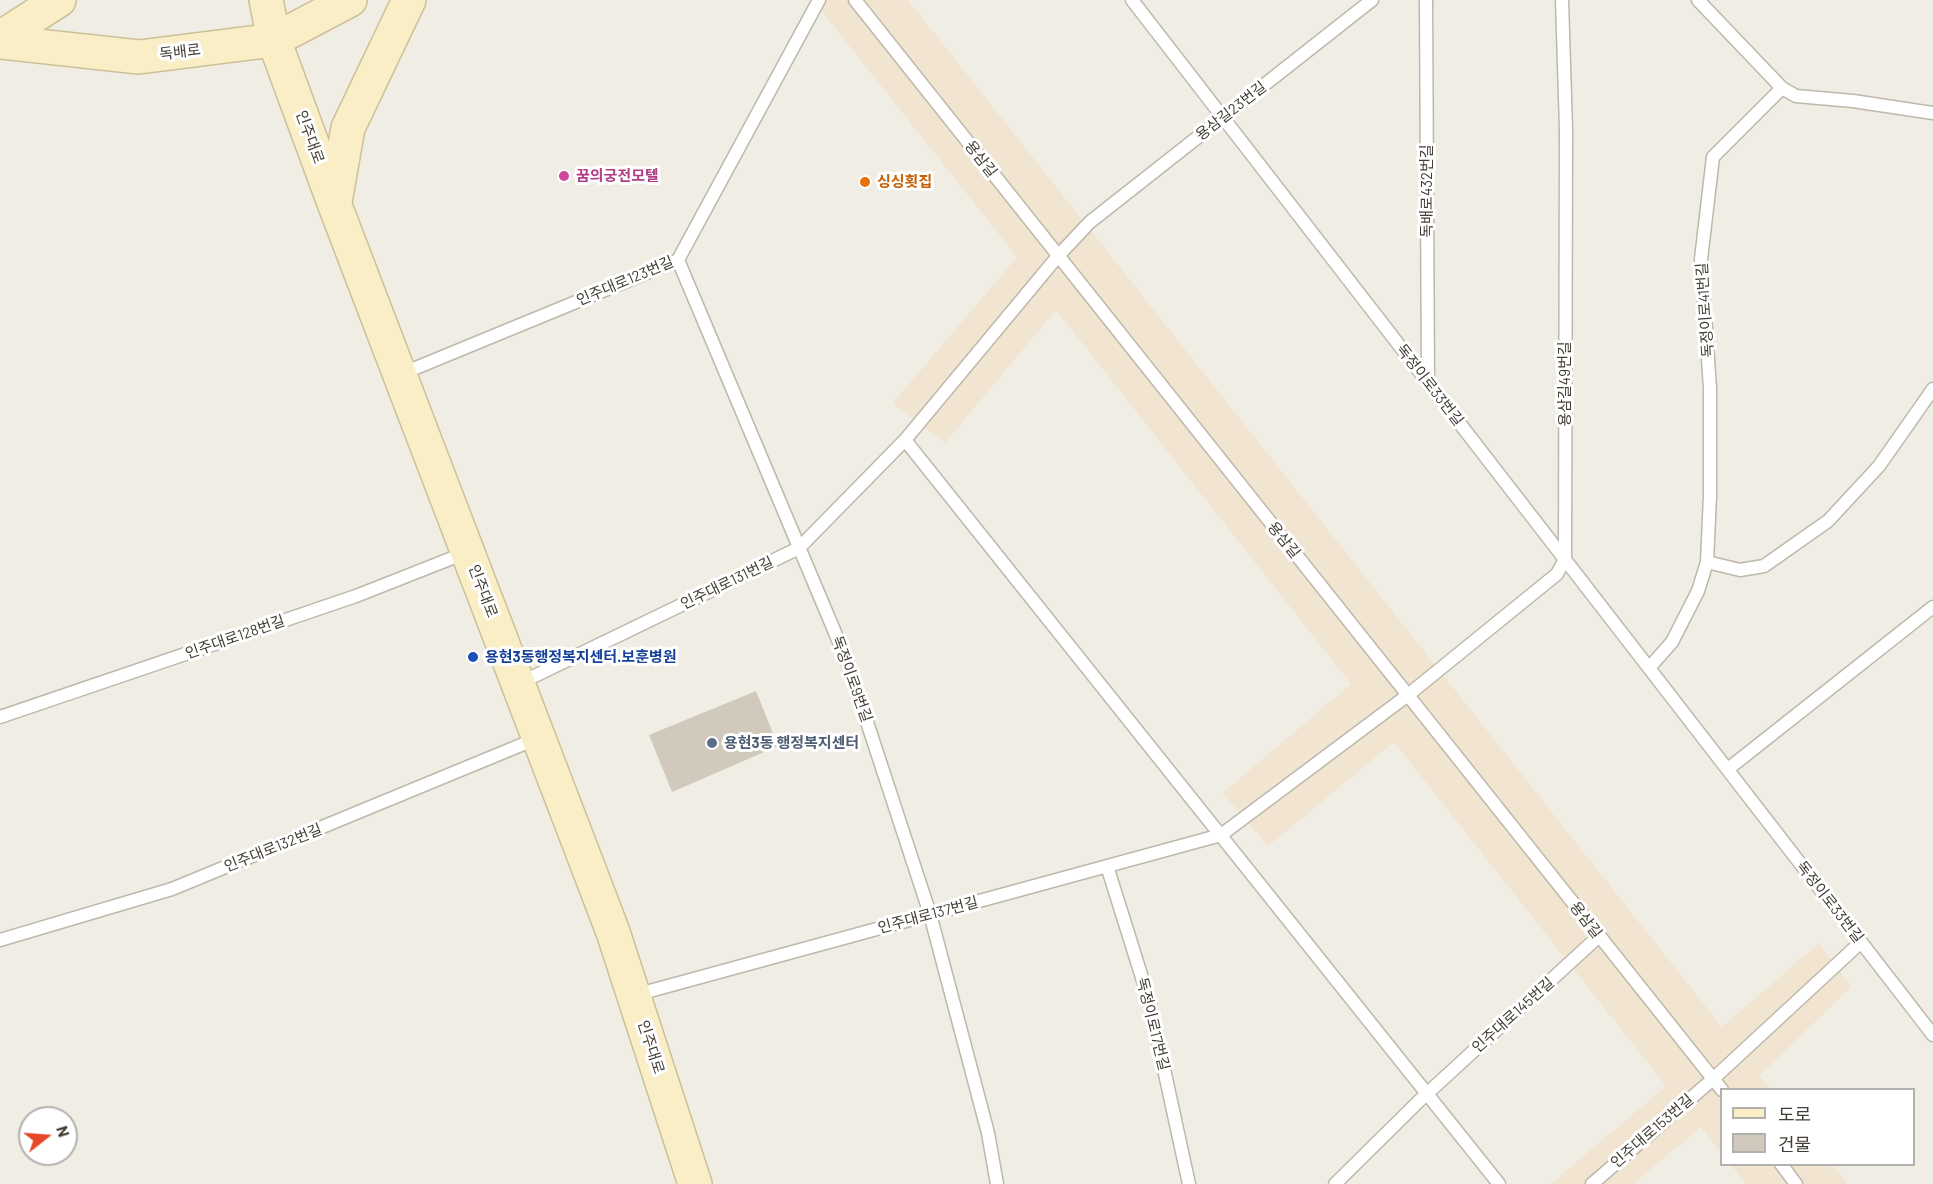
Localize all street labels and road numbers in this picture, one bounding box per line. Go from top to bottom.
street label: 독배로 [158,41,202,63]
street label: 용삼길23번길 [1192,78,1270,144]
street label: 인주대로 [292,108,328,166]
street label: 용삼길 [961,137,1001,181]
street label: 독배로432번길 [1418,144,1436,238]
street label: 인주대로123번길 [574,252,676,310]
street label: 독정이로41번길 [1693,262,1717,358]
street label: 독정이로33번길 [1393,341,1467,429]
street label: 용삼길49번길 [1556,341,1574,427]
street label: 용삼길 [1264,518,1304,562]
street label: 인주대로131번길 [678,553,776,613]
street label: 인주대로 [465,562,501,620]
street label: 인주대로128번길 [183,612,287,662]
street label: 독정이로9번길 [828,633,876,725]
street label: 인주대로132번길 [222,820,324,876]
street label: 독정이로33번길 [1793,858,1867,946]
street label: 인주대로137번길 [876,893,980,937]
street label: 용삼길 [1566,898,1606,942]
street label: 인주대로145번길 [1468,974,1558,1056]
street label: 독정이로17번길 [1133,976,1173,1072]
street label: 인주대로 [634,1018,668,1076]
street label: 인주대로153번길 [1607,1090,1697,1172]

